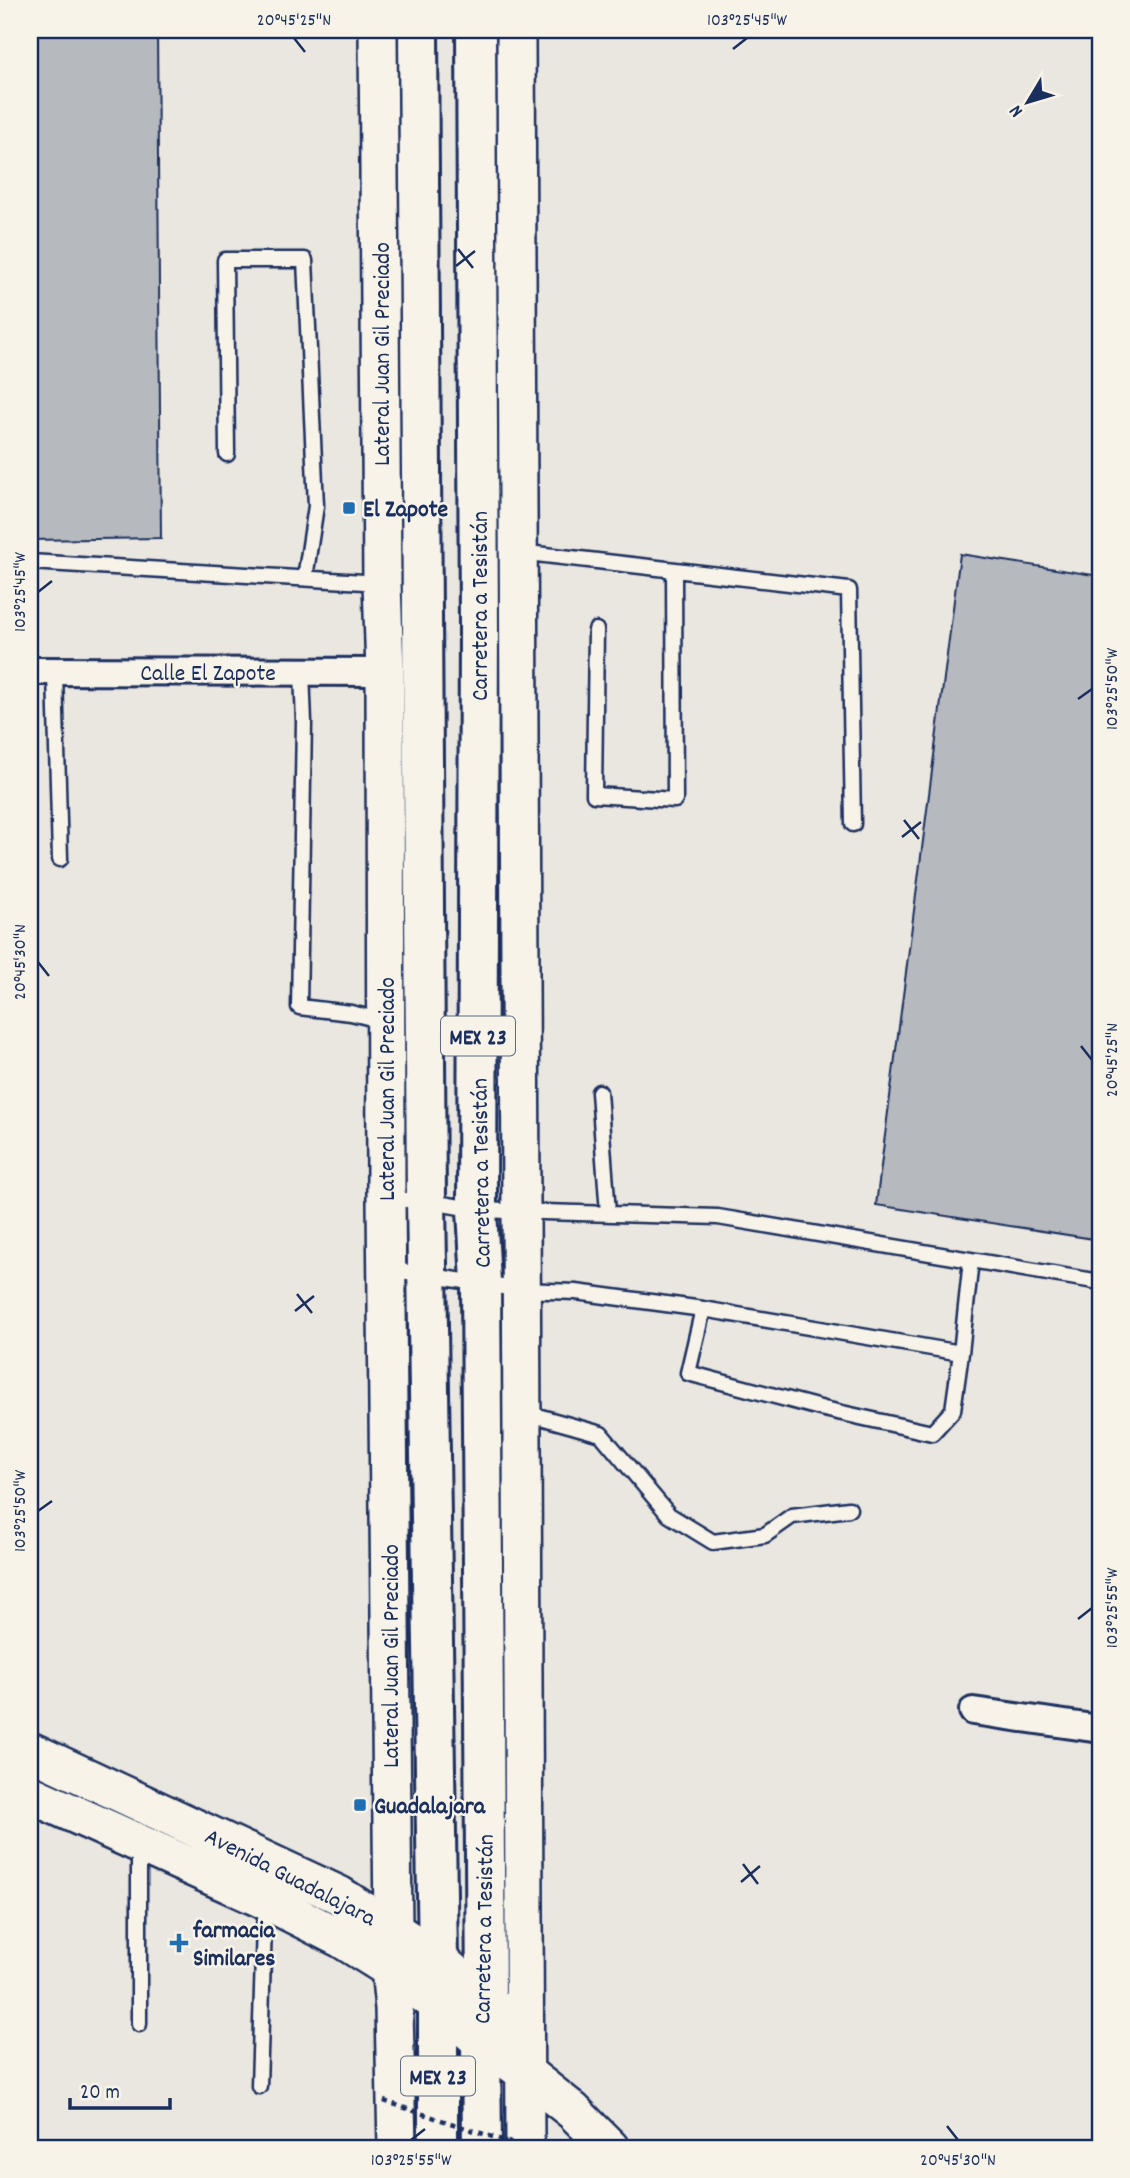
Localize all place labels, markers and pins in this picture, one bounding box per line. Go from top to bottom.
place label: El Zapote [363,494,449,528]
marker: El Zapote [341,500,357,516]
place label: Guadalajara [374,1791,486,1825]
marker: Guadalajara [352,1797,368,1813]
place label: farmacia Similares [192,1915,275,1977]
marker: farmacia Similares [171,1935,187,1951]

